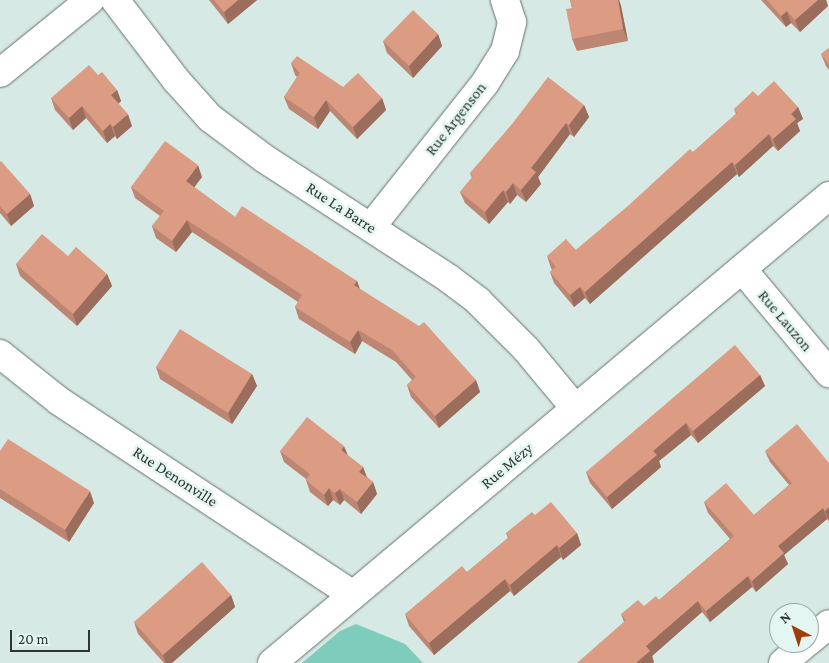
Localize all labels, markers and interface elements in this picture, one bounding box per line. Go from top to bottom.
street label: Rue Argenson [421,79,491,159]
street label: Rue La Barre [302,178,380,238]
street label: Rue Lauzon [754,286,816,356]
street label: Rue Mézy [477,439,537,493]
street label: Rue Denonville [129,443,221,511]
north arrow [769,603,819,653]
text: N [776,608,794,626]
scale bar [12,620,92,652]
text: 20 m [18,631,49,647]

